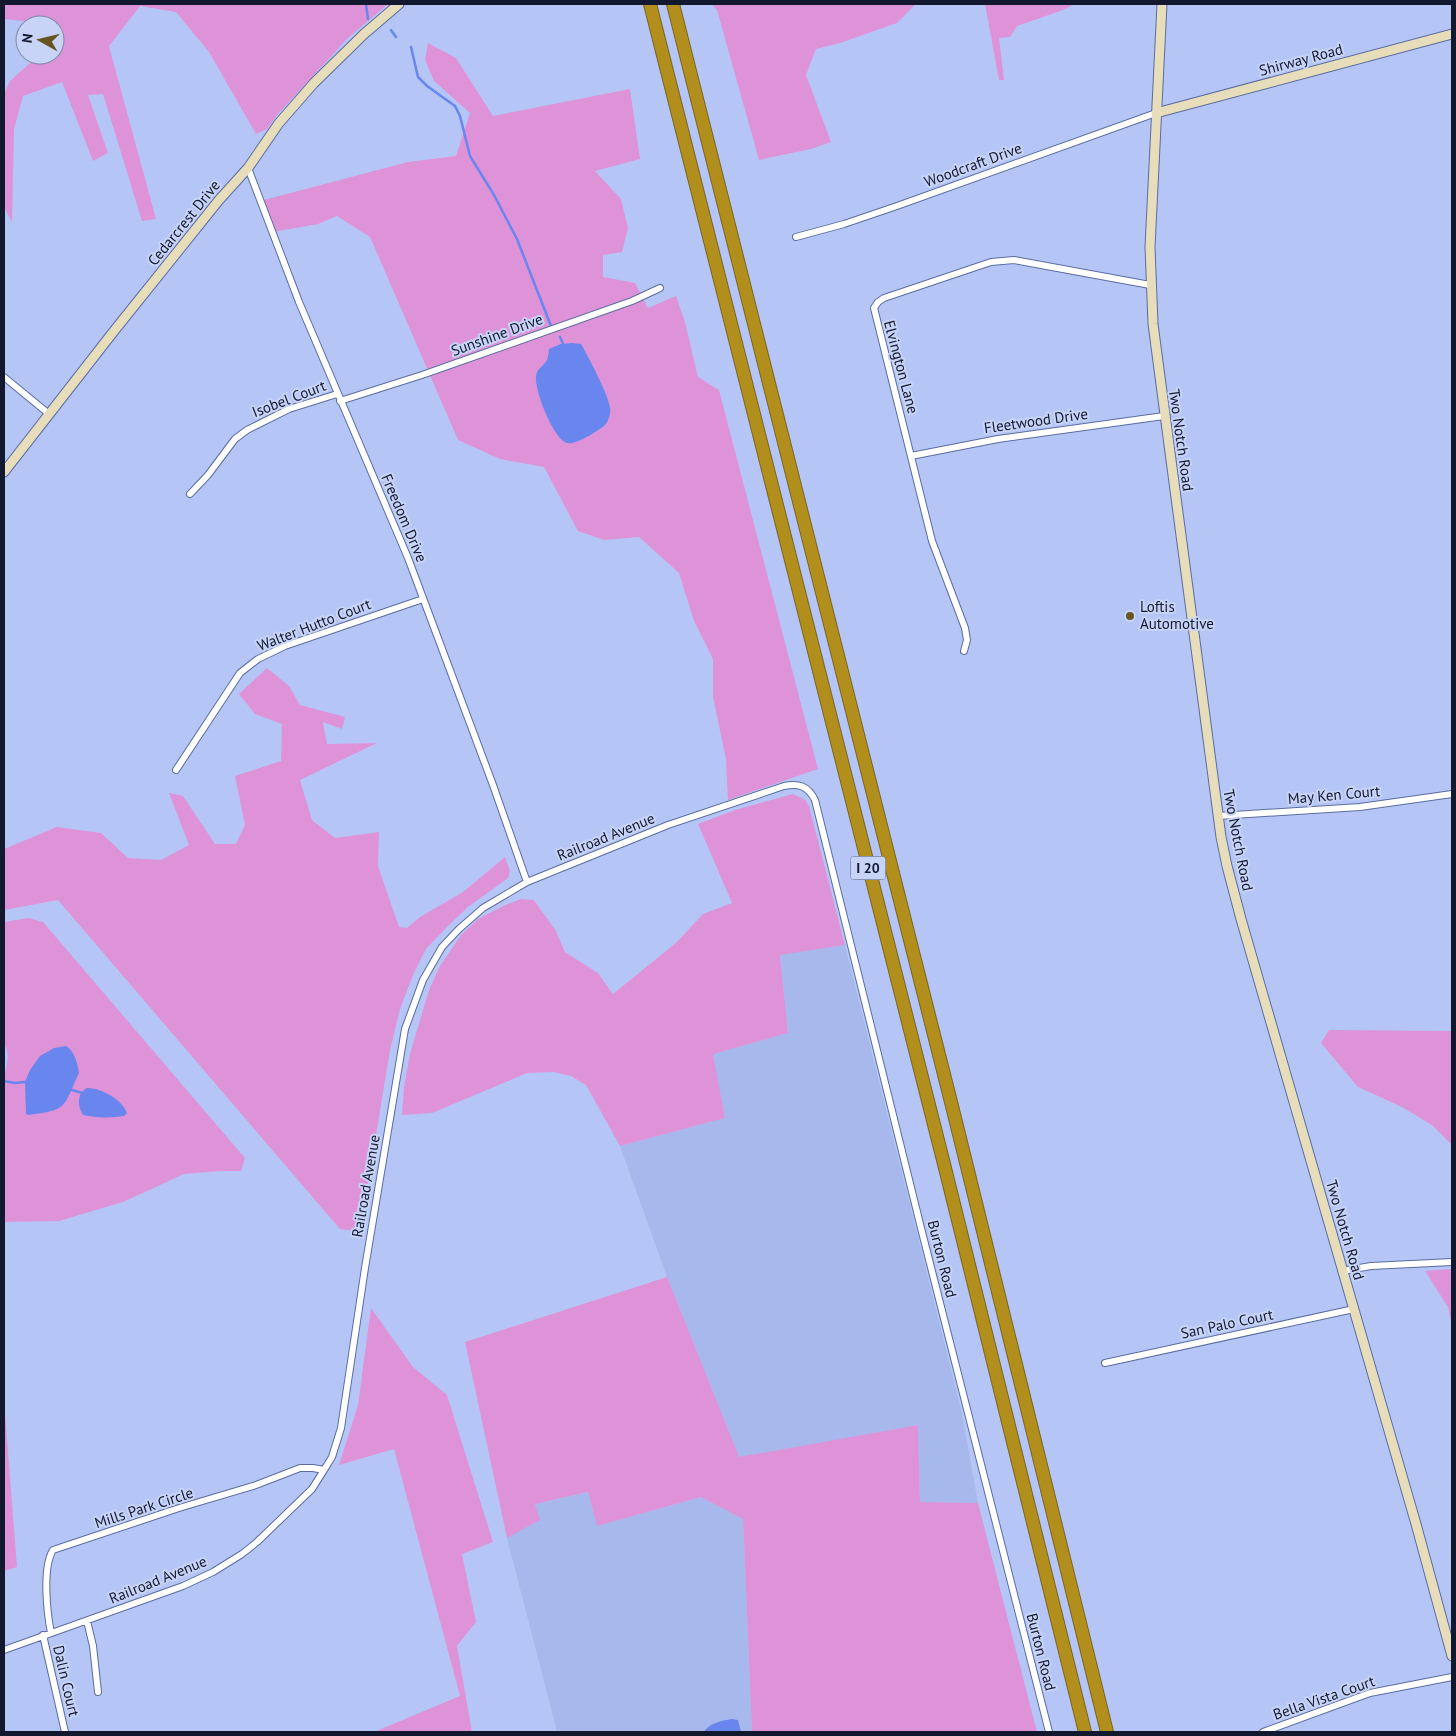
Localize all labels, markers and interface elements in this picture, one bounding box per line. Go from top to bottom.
north arrow [15,15,65,65]
text: N [18,32,37,44]
street label: Shirway Road [1257,39,1345,80]
street label: Woodcraft Drive [921,138,1024,191]
street label: Cedarcrest Drive [143,176,224,269]
street label: Sunshine Drive [448,309,545,360]
street label: Elvington Lane [880,318,923,416]
street label: Isobel Court [249,376,328,421]
street label: Two Notch Road [1165,388,1198,492]
street label: Fleetwood Drive [983,404,1089,437]
street label: Freedom Drive [377,471,432,565]
street label: Walter Hutto Court [254,594,373,655]
place label: Loftis Automotive [1140,597,1214,633]
marker: Loftis Automotive [1124,610,1136,622]
street label: May Ken Court [1287,781,1381,808]
street label: Two Notch Road [1219,787,1258,892]
street label: Railroad Avenue [554,808,657,865]
road number: I 20 [850,856,886,880]
street label: Railroad Avenue [347,1133,384,1239]
street label: Two Notch Road [1322,1178,1369,1282]
street label: Burton Road [924,1218,961,1300]
street label: San Palo Court [1179,1304,1275,1343]
street label: Mills Park Circle [92,1483,196,1532]
street label: Railroad Avenue [106,1551,209,1608]
street label: Burton Road [1023,1611,1060,1693]
street label: Dalin Court [49,1643,84,1718]
street label: Bella Vista Court [1270,1671,1377,1724]

